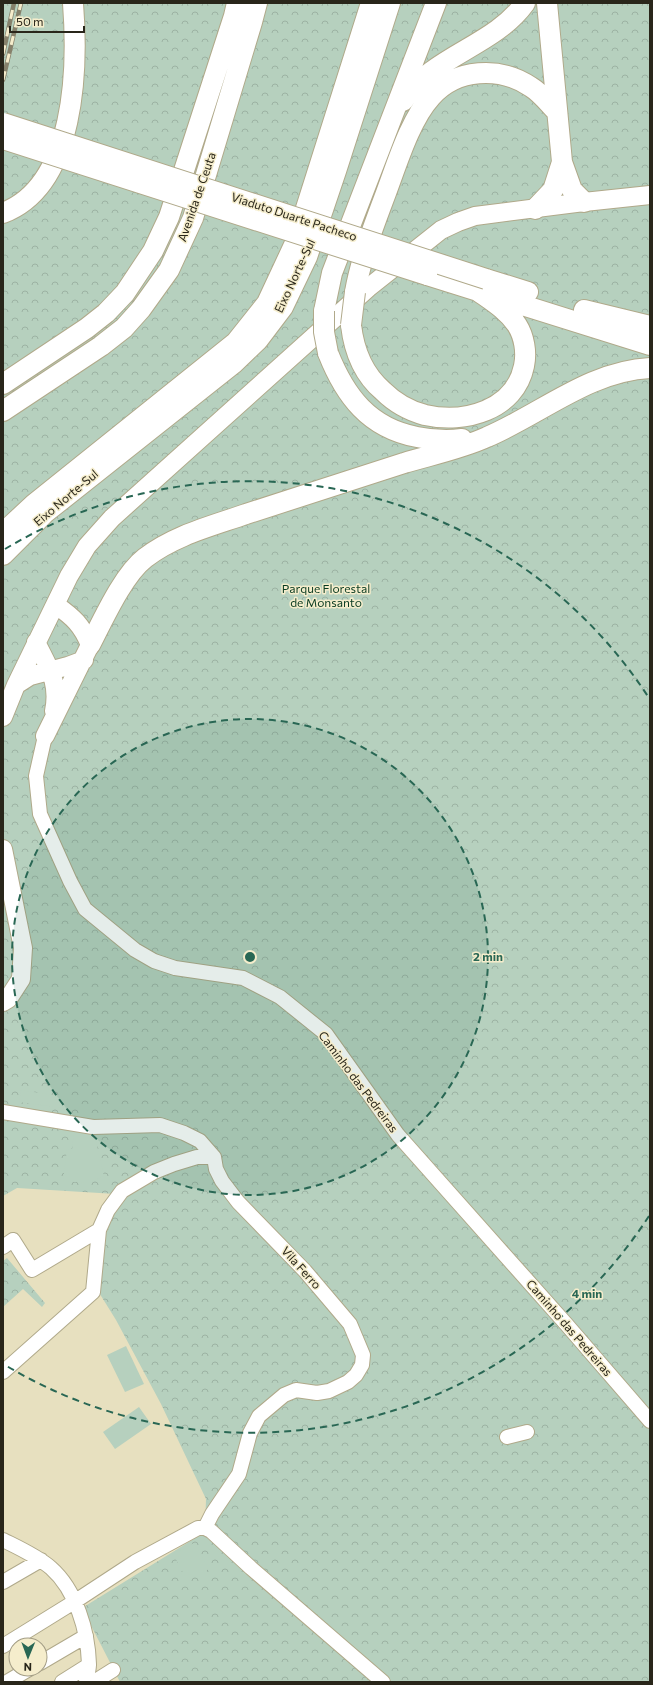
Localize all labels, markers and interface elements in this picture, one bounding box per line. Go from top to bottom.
scale bar [10,8,84,34]
text: 50 m [16,14,44,28]
street label: Avenida de Ceuta [174,150,218,243]
street label: Viaduto Duarte Pacheco [230,189,359,243]
street label: Eixo Norte-Sul [271,236,317,315]
street label: Eixo Norte-Sul [30,466,100,528]
park label: Parque Florestal de Monsanto [282,581,370,609]
text: 2 min [473,949,503,963]
centre of rings [243,950,257,964]
street label: Caminho das Pedreiras [316,1028,401,1135]
street label: Vila Ferro [279,1243,324,1292]
street label: Caminho das Pedreiras [524,1276,615,1378]
text: 4 min [572,1286,602,1300]
north arrow [8,1637,48,1677]
text: N [24,1661,32,1674]

